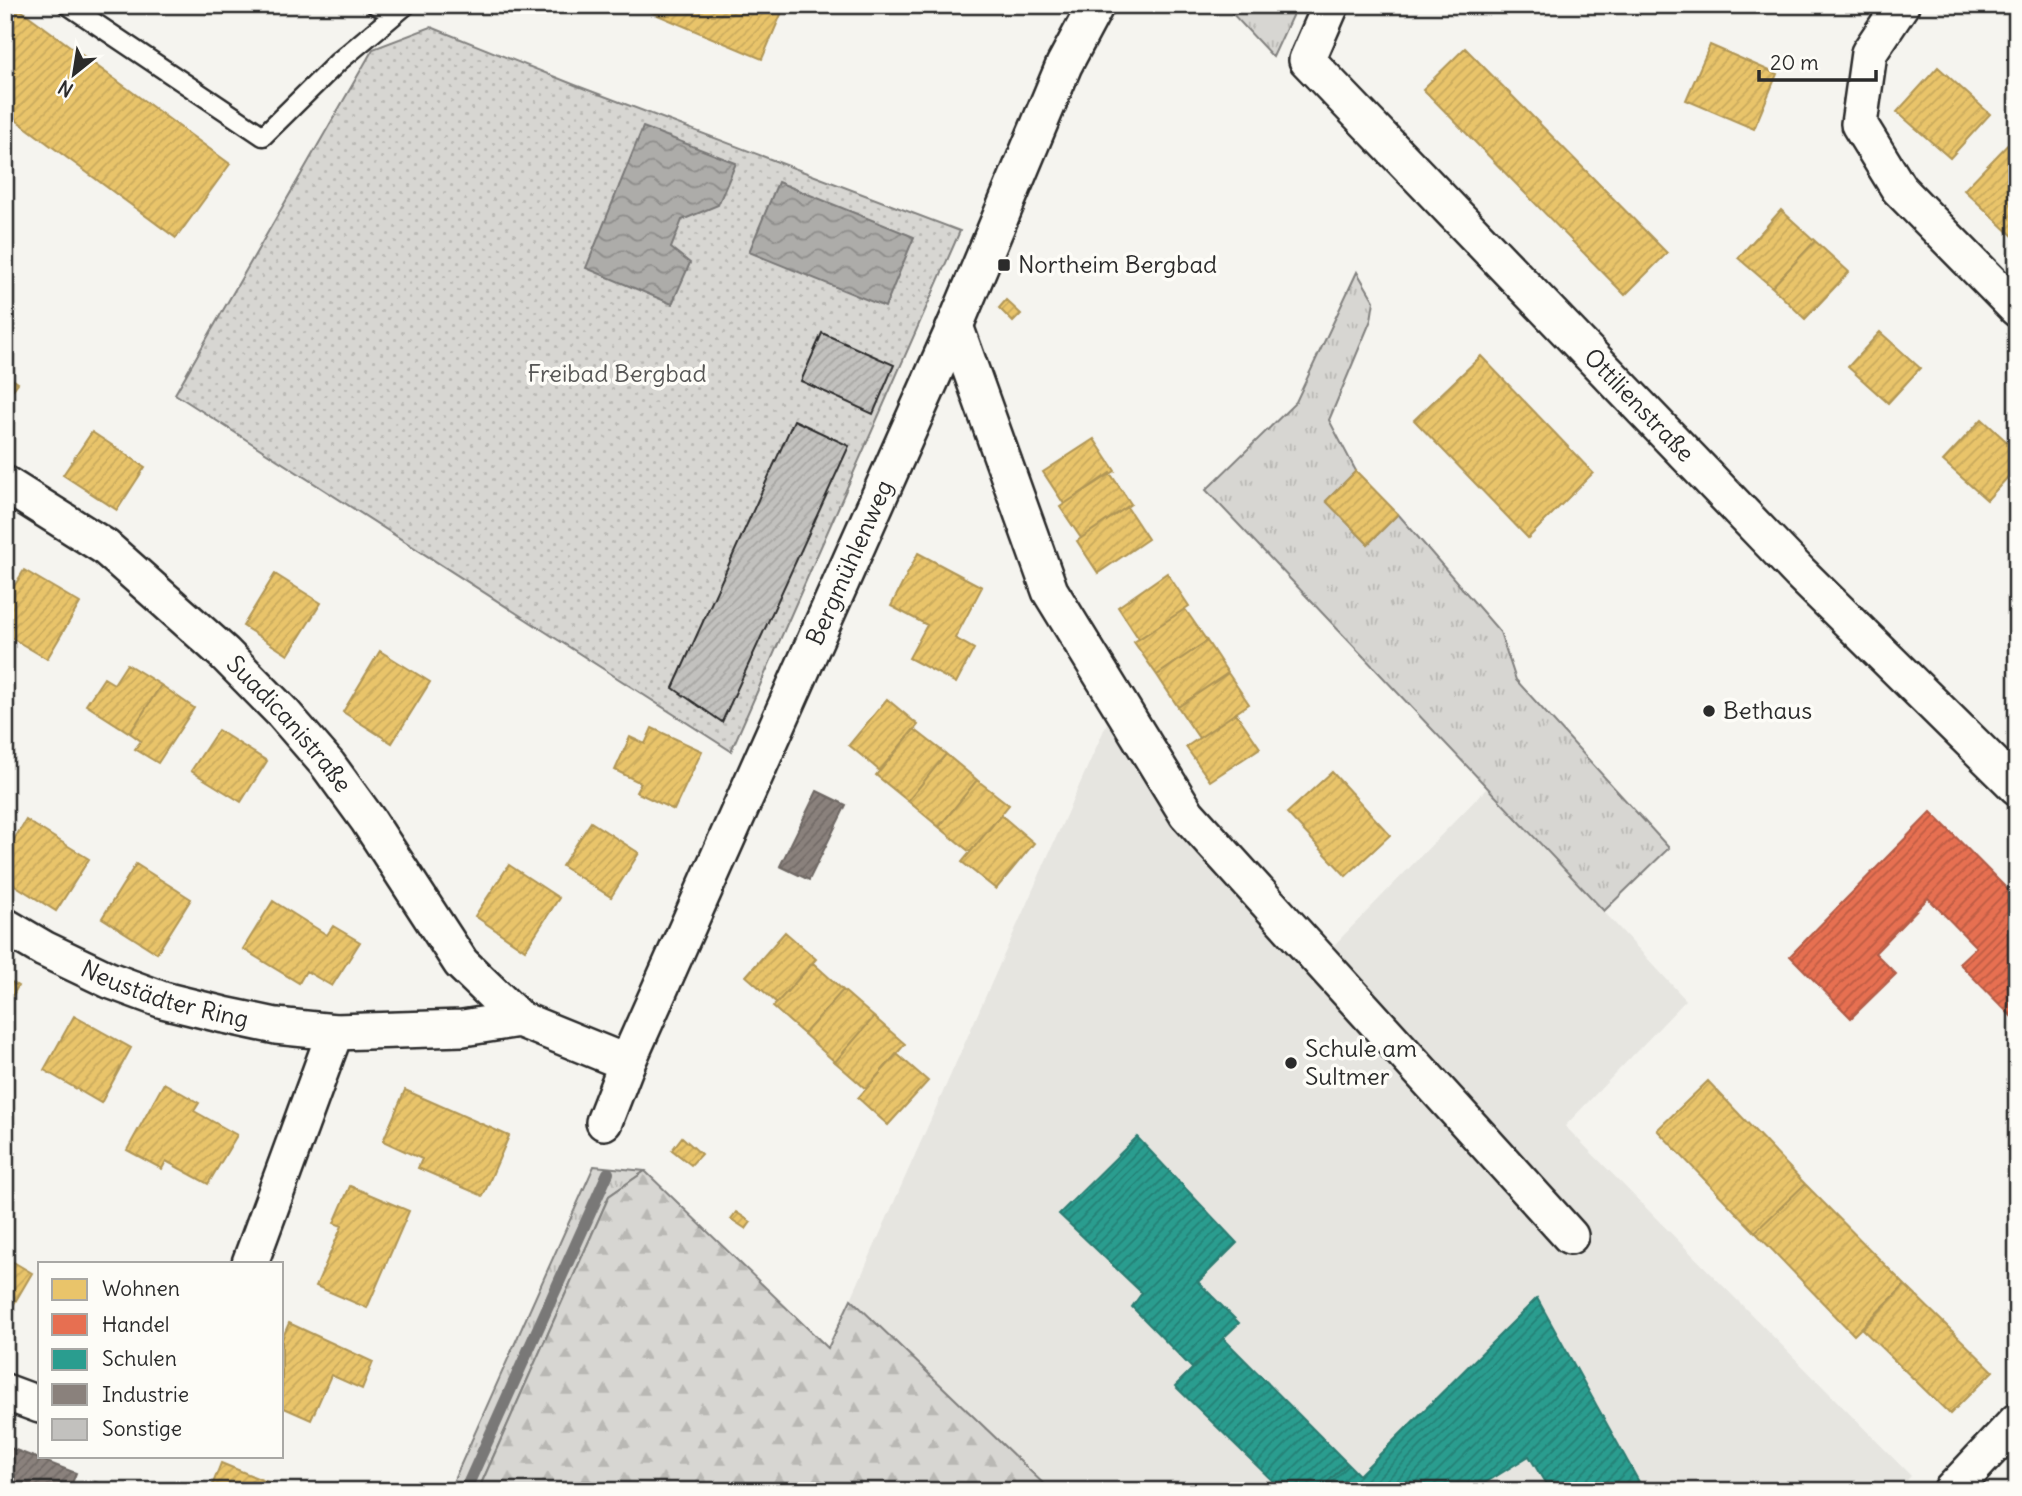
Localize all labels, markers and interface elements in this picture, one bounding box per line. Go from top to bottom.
north arrow [38,38,108,108]
scale bar [1759,38,1877,82]
text: 20 m [1770,49,1819,76]
text: N [54,75,77,102]
place label: Northeim Bergbad [1018,249,1217,279]
marker: Northeim Bergbad [996,257,1012,273]
street label: Ottilienstraße [1578,342,1701,468]
park label: Freibad Bergbad [527,358,707,388]
street label: Bergmühlenweg [799,475,899,650]
street label: Suadicanistraße [221,649,359,798]
place label: Bethaus [1723,695,1812,725]
marker: Bethaus [1701,703,1717,719]
street label: Neustädter Ring [76,953,251,1034]
place label: Schule am Sultmer [1305,1033,1417,1091]
marker: Schule am Sultmer [1283,1055,1299,1071]
legend [38,1262,284,1458]
text: Wohnen [102,1275,180,1302]
text: Handel [102,1311,170,1338]
text: Schulen [102,1345,177,1372]
text: Industrie [102,1381,189,1408]
text: Sonstige [102,1415,182,1442]

